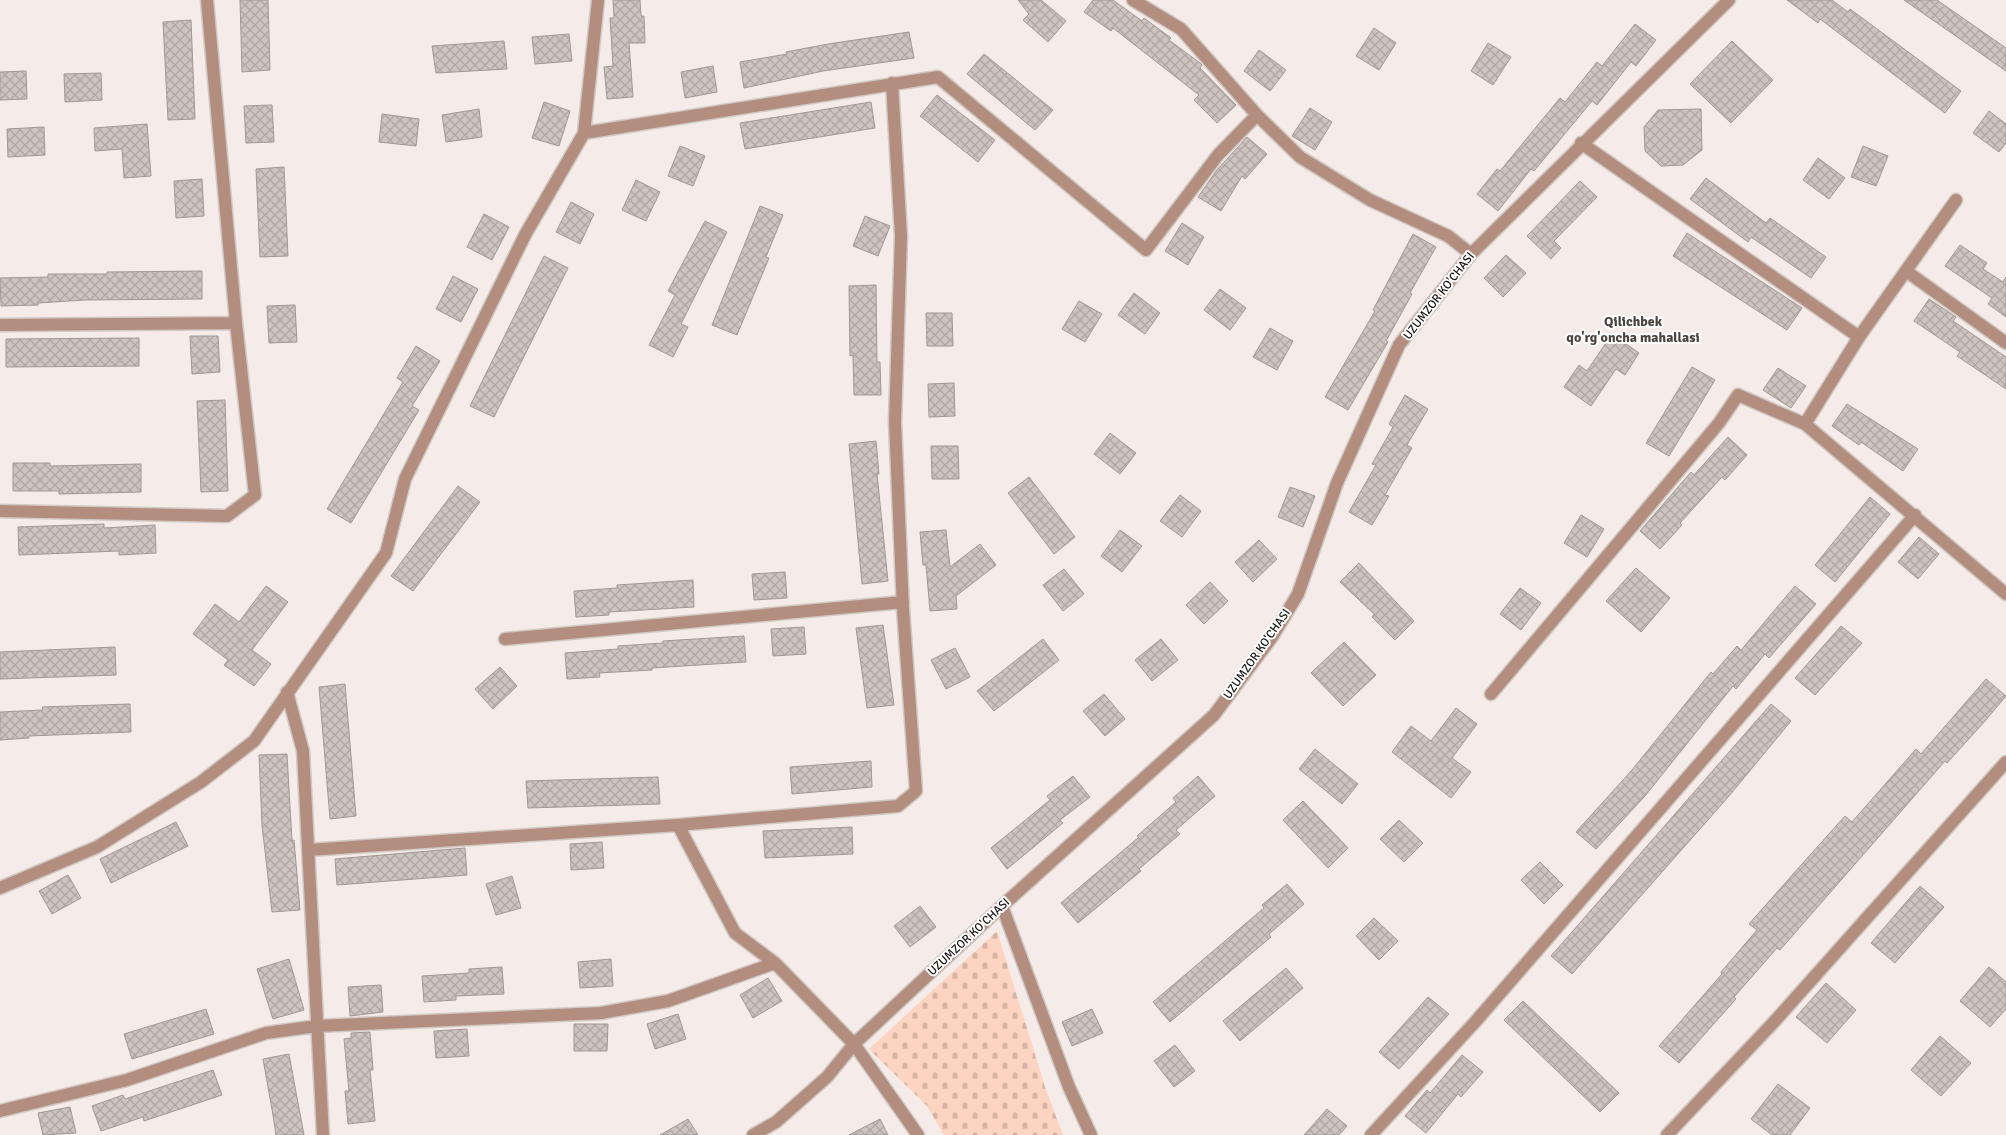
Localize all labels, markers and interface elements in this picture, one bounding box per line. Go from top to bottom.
street label: UZUMZOR KO'CHASI [1400,249,1478,343]
district label: Qilichbek qo'rg'oncha mahallasi [1566,313,1700,346]
street label: UZUMZOR KO'CHASI [1220,606,1294,702]
street label: UZUMZOR KO'CHASI [925,895,1013,979]

